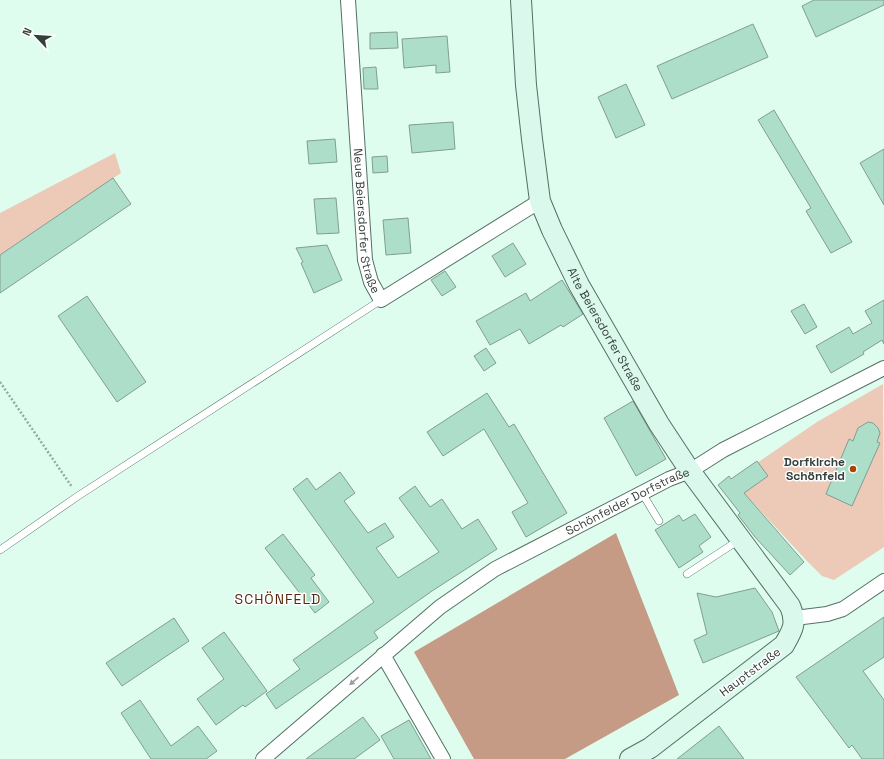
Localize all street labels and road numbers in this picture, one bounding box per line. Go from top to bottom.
street label: Neue Beiersdorfer Straße [350,148,384,296]
street label: Alte Beiersdorfer Straße [564,265,646,394]
street label: Schönfelder Dorfstraße [563,464,692,539]
street label: Hauptstraße [716,644,784,700]

